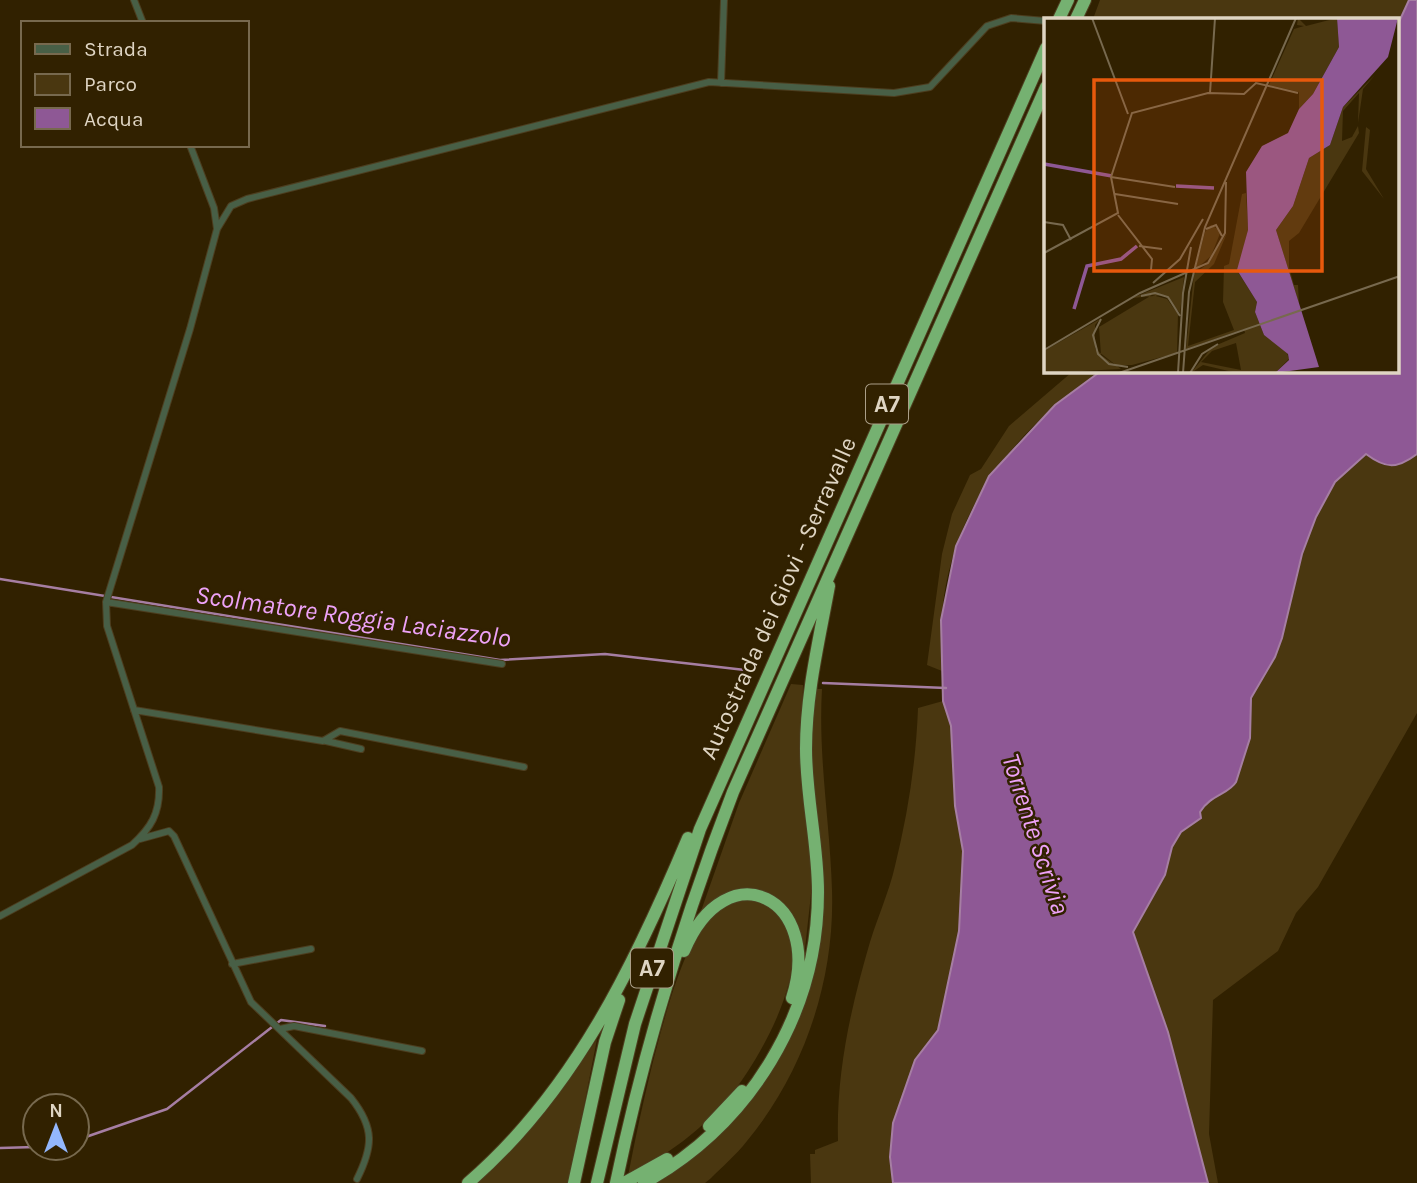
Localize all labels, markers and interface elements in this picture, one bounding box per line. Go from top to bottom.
inset map [1044,18,1400,373]
legend [21,21,248,147]
text: Strada [84,37,148,61]
text: Parco [84,72,137,96]
text: Acqua [84,107,143,131]
road number: A7 [866,384,908,424]
street label: Autostrada dei Giovi - Serravalle [694,433,862,763]
water label: Scolmatore Roggia Laciazzolo [193,579,513,654]
water label: Torrente Scrivia [995,750,1076,918]
road number: A7 [631,948,673,987]
north arrow [21,1092,91,1162]
text: N [49,1100,63,1122]

